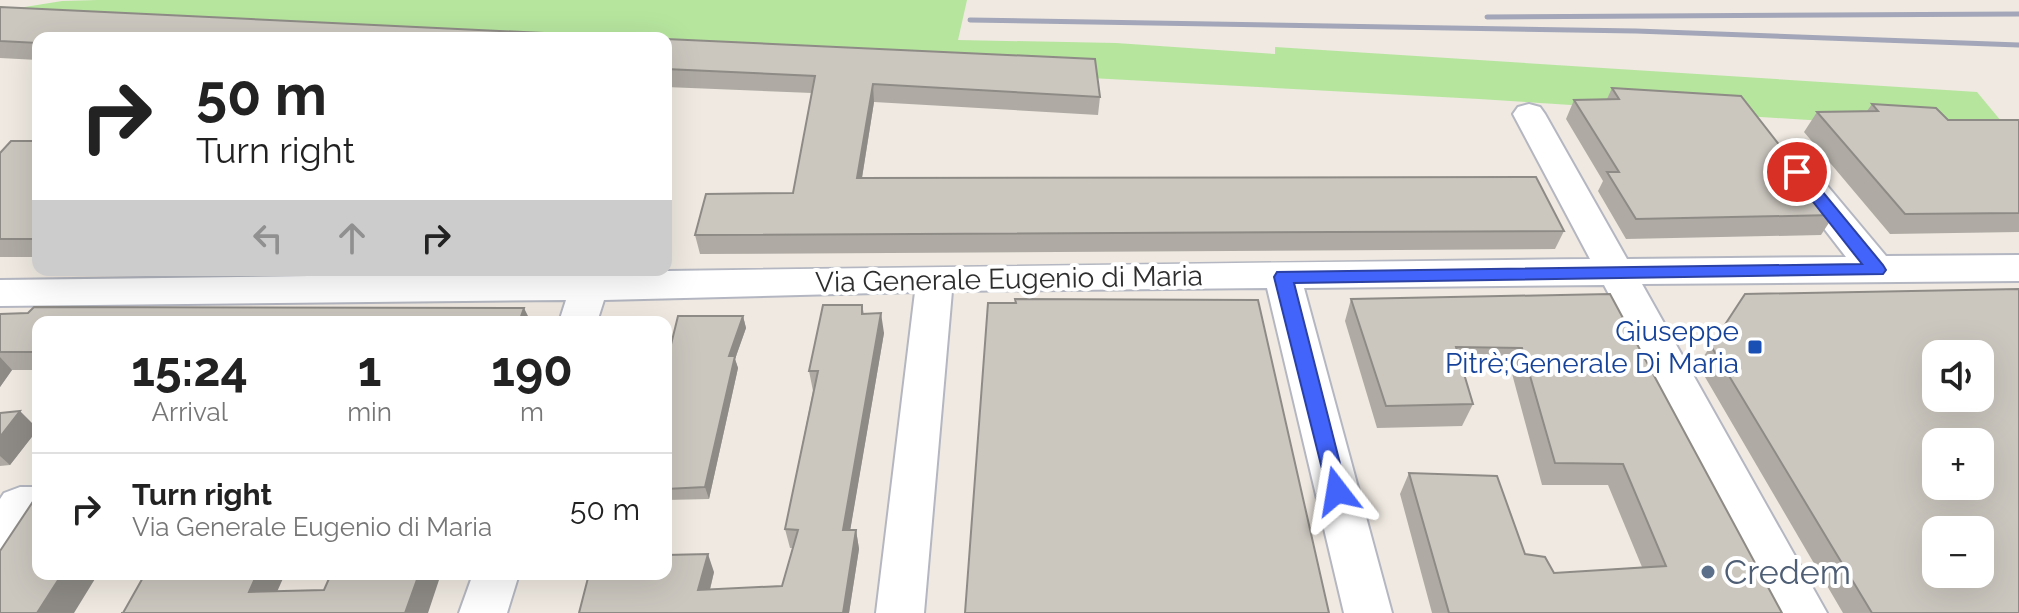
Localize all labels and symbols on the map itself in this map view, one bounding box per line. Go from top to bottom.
pin [1763,138,1831,206]
street label: Via Generale Eugenio di Maria [815,259,1203,299]
place label: Giuseppe Pitrè;Generale Di Maria [1445,315,1739,380]
marker: Giuseppe Pitrè;Generale Di Maria [1746,338,1764,356]
position arrow [1295,449,1379,533]
place label: Credem [1724,552,1851,592]
marker: Credem [1699,563,1717,581]

